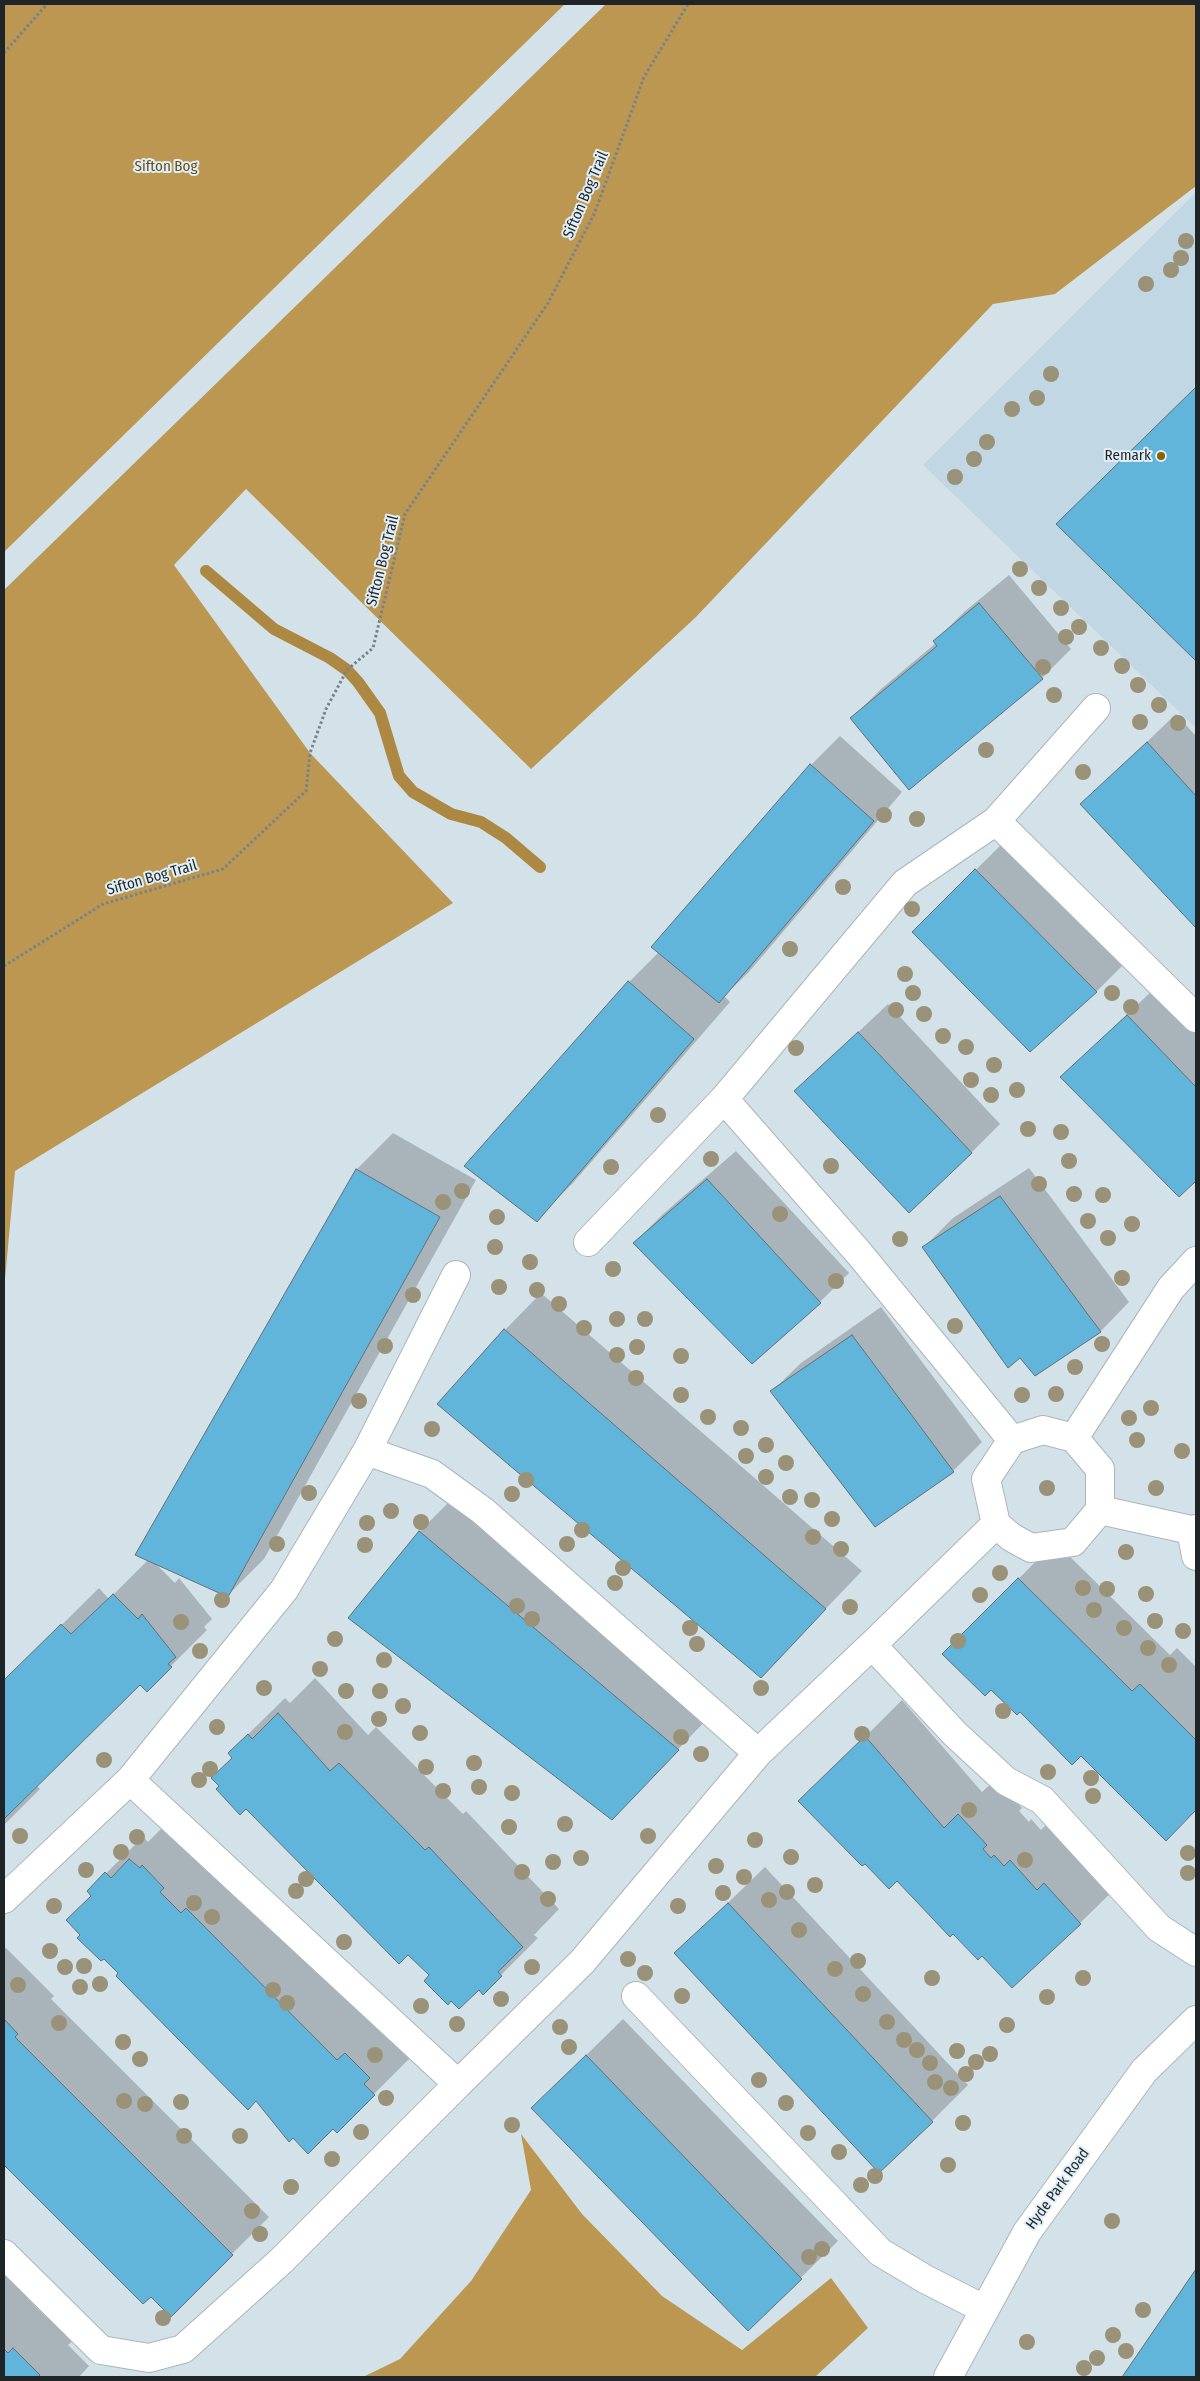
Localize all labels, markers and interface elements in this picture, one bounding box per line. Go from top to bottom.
street label: Sifton Bog Trail [560,149,612,241]
park label: Sifton Bog [135,158,197,176]
place label: Remark [1105,447,1151,465]
marker: Remark [1155,450,1167,462]
street label: Sifton Bog Trail [363,514,403,608]
street label: Sifton Bog Trail [105,857,199,899]
street label: Hyde Park Road [1023,2145,1093,2233]

